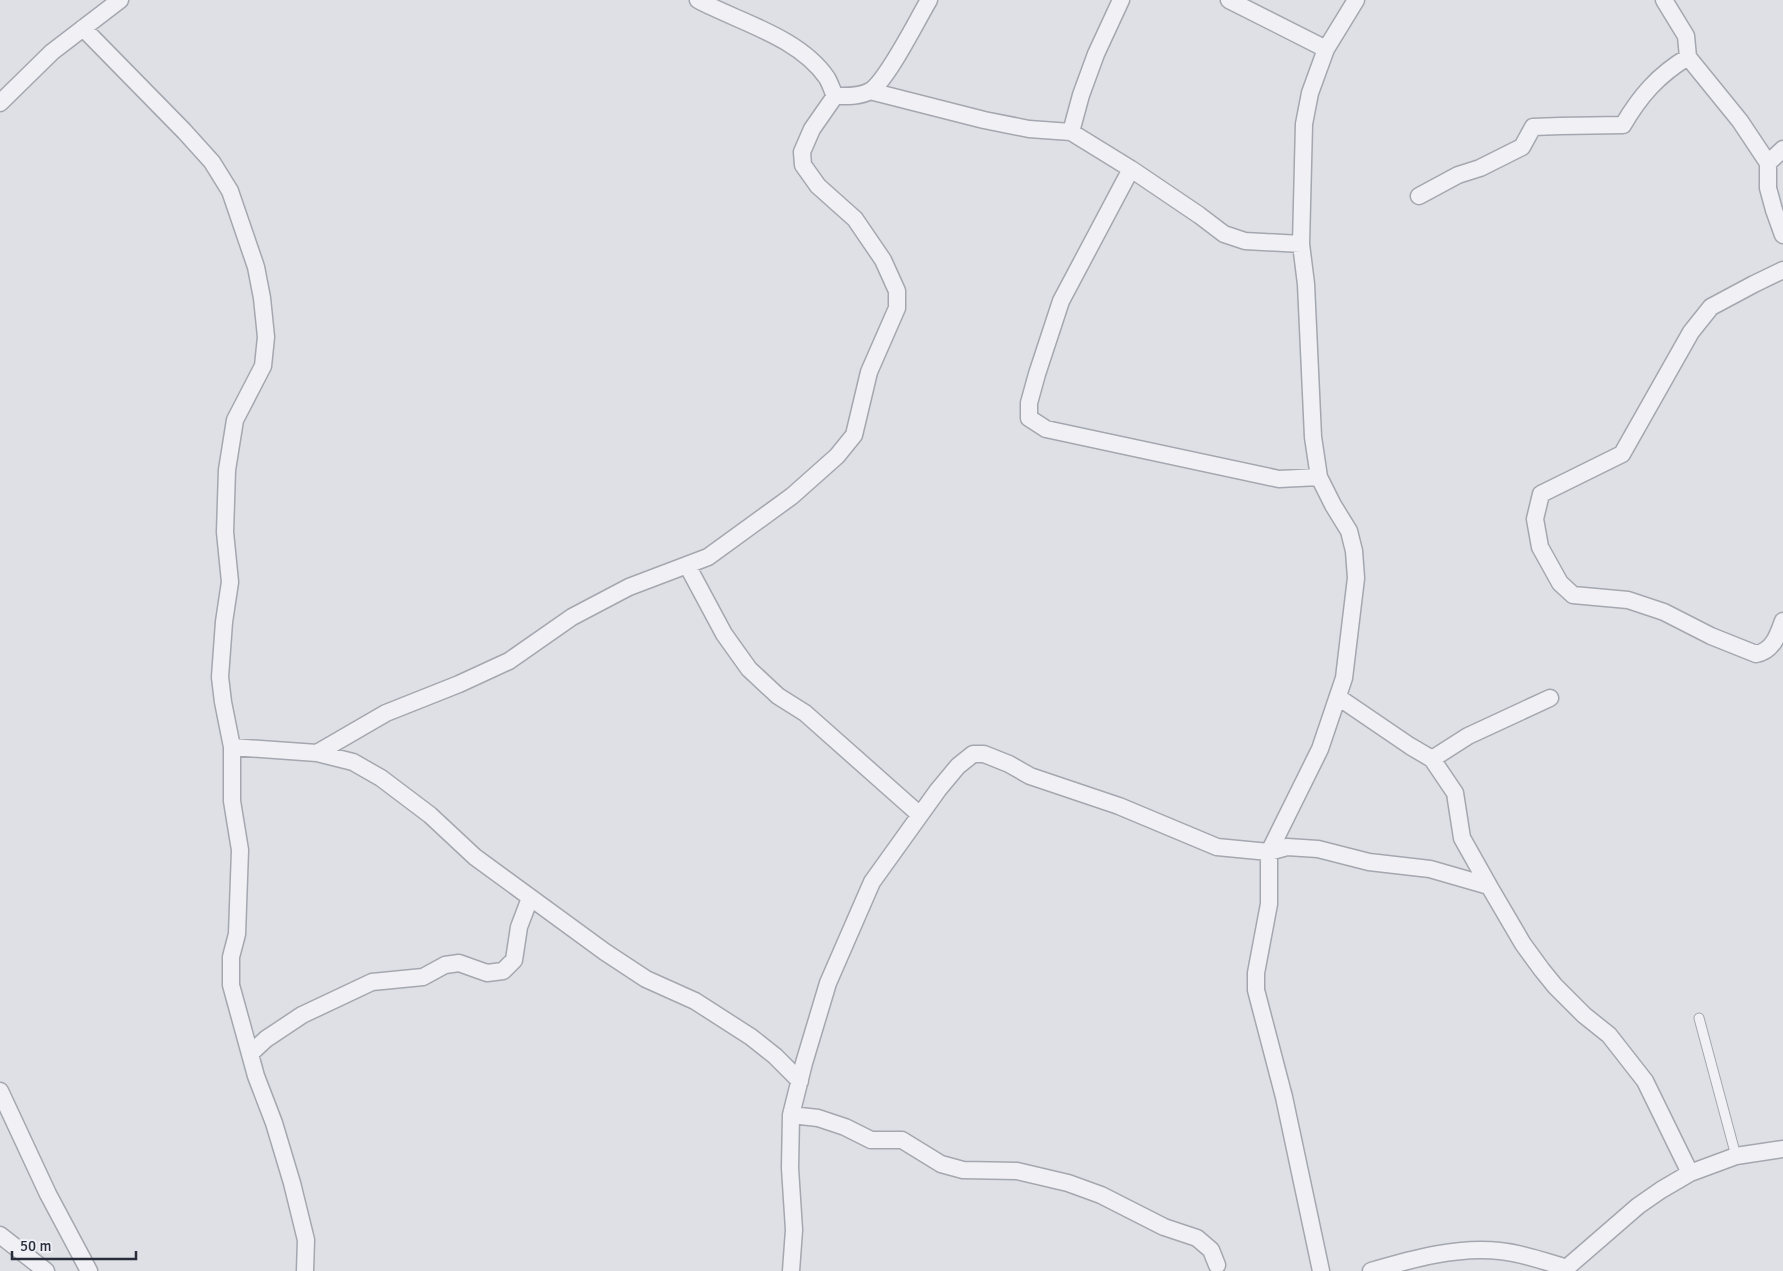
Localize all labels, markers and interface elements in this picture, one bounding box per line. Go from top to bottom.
scale bar [12,1228,136,1260]
text: 50 m [20,1237,51,1255]

